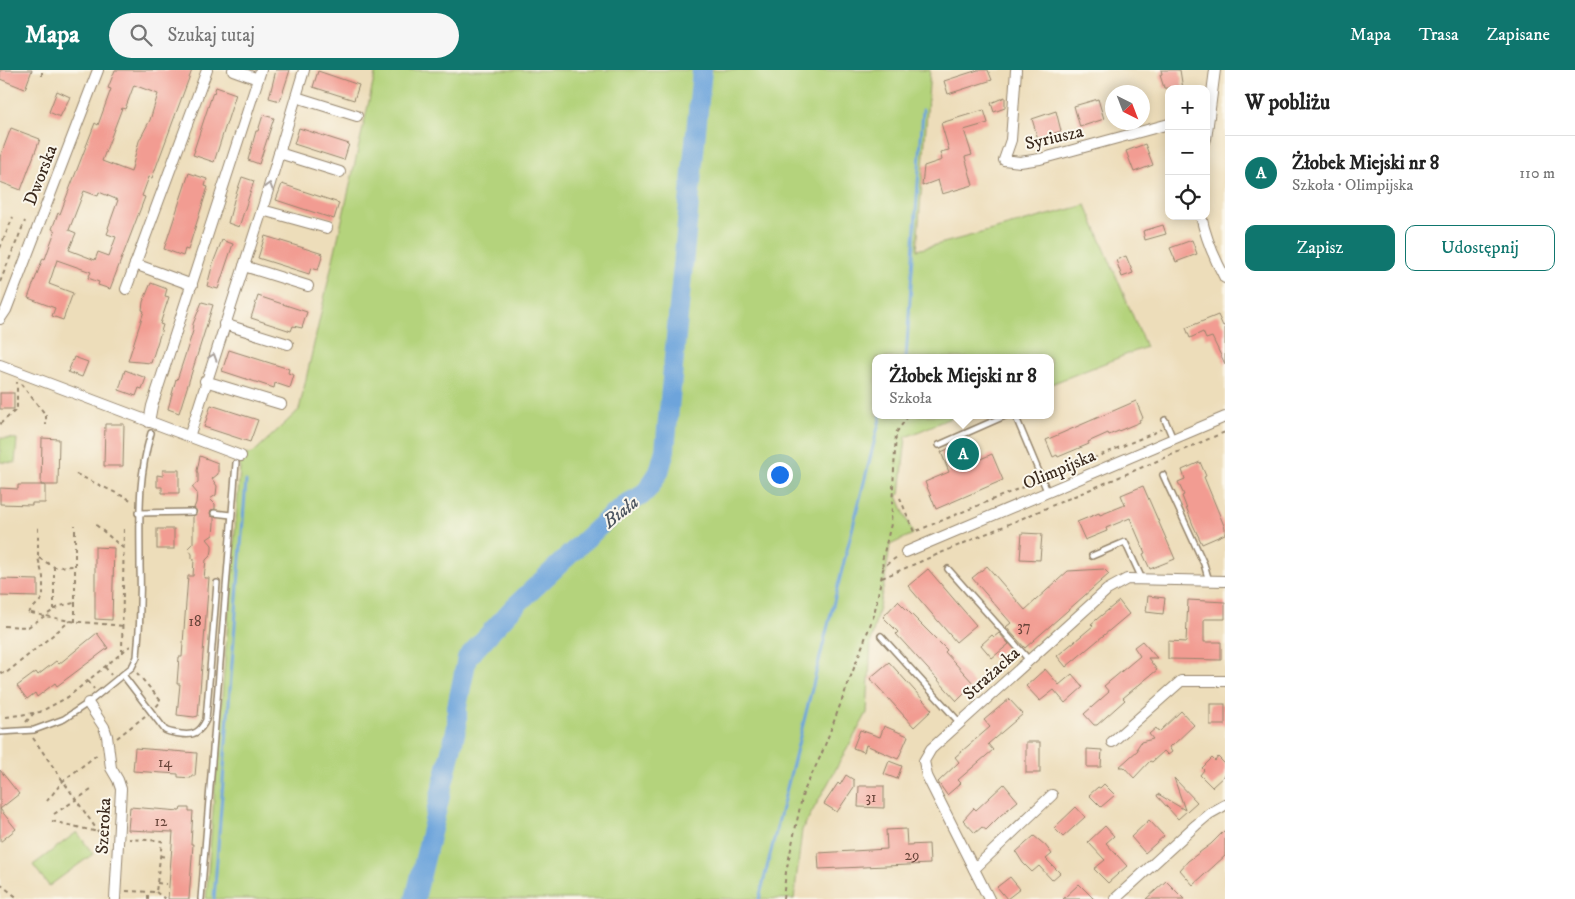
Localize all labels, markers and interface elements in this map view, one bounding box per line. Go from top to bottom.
search box [109,13,459,58]
text: Mapa [25,20,79,50]
icon: search [127,21,155,49]
text: Szukaj tutaj [167,24,255,47]
text: Mapa [1350,24,1391,46]
text: Trasa [1419,24,1459,46]
text: Zapisane [1487,24,1550,46]
north arrow [1105,85,1150,130]
map controls [1165,85,1210,220]
button: + [1165,85,1210,130]
text: W pobliżu [1245,90,1330,116]
street label: Syriusza [1023,121,1086,155]
button: − [1165,130,1210,175]
street label: Dworska [19,142,63,209]
text: Żłobek Miejski nr 8 [1292,152,1439,175]
text: A [1256,163,1266,183]
text: 110 m [1519,163,1555,183]
button: locate [1165,175,1210,220]
text: Szkoła · Olimpijska [1292,175,1413,195]
one-way arrow [264,182,274,191]
button: Zapisz [1245,225,1395,271]
button: Udostępnij [1405,225,1555,271]
one-way arrow [208,354,218,362]
popup [872,354,1054,419]
text: Żłobek Miejski nr 8 [889,365,1037,388]
text: Szkoła [889,388,932,408]
pin: A [947,435,979,473]
street label: Olimpijska [1020,445,1099,495]
your location [767,462,793,488]
water label: Biała [598,491,643,534]
house number: 18 [188,612,202,631]
house number: 37 [1017,617,1031,636]
street label: Strażacka [959,642,1025,705]
house number: 14 [158,753,172,772]
house number: 31 [865,788,877,807]
street label: Szeroka [92,797,116,855]
house number: 12 [155,812,168,831]
house number: 29 [905,846,919,865]

